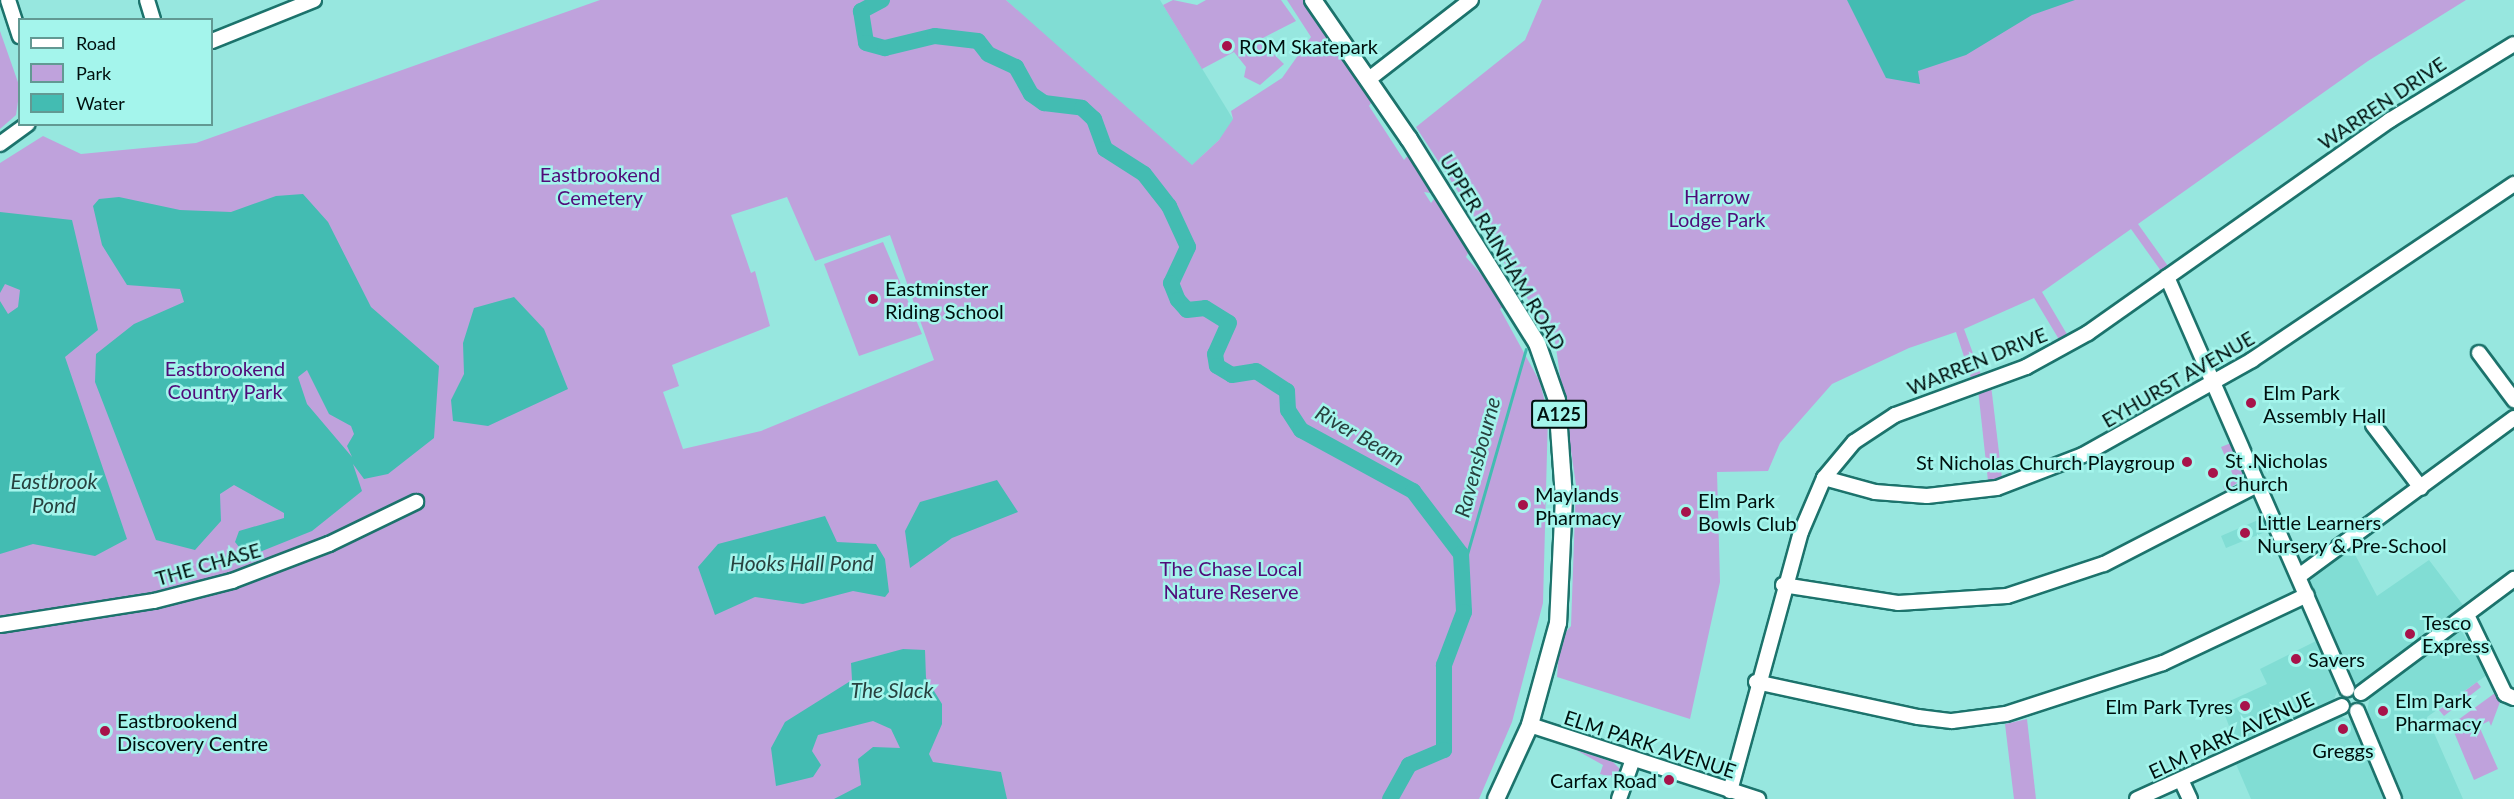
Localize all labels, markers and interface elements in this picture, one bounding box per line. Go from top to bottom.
legend [18,18,213,126]
text: Road [76,32,116,54]
place label: ROM Skatepark [1239,34,1378,58]
marker: ROM Skatepark [1220,39,1234,53]
street label: WARREN DRIVE [2314,51,2450,155]
text: Park [76,62,111,84]
text: Water [76,92,125,114]
street label: UPPER RAINHAM ROAD [1435,150,1571,354]
park label: Eastbrookend Cemetery [540,163,660,210]
park label: Harrow Lodge Park [1668,185,1766,232]
place label: Eastminster Riding School [885,276,1004,323]
marker: Eastminster Riding School [866,292,880,306]
street label: WARREN DRIVE [1904,322,2050,400]
street label: EYHURST AVENUE [2097,325,2259,433]
park label: Eastbrookend Country Park [165,356,285,403]
place label: Elm Park Assembly Hall [2263,380,2387,427]
water label: Ravensbourne [1449,394,1505,520]
marker: Elm Park Assembly Hall [2244,396,2258,410]
water label: River Beam [1311,399,1409,471]
road number: A125 [1530,399,1588,429]
place label: St .Nicholas Church [2225,449,2328,496]
place label: St Nicholas Church Playgroup [1916,450,2175,474]
marker: St Nicholas Church Playgroup [2180,455,2194,469]
marker: St .Nicholas Church [2206,466,2220,480]
water label: Eastbrook Pond [10,468,98,518]
place label: Maylands Pharmacy [1535,482,1622,529]
place label: Elm Park Bowls Club [1698,488,1797,535]
marker: Maylands Pharmacy [1516,498,1530,512]
marker: Elm Park Bowls Club [1679,505,1693,519]
place label: Little Learners Nursery & Pre-School [2257,510,2447,557]
marker: Little Learners Nursery & Pre-School [2238,526,2252,540]
street label: THE CHASE [153,538,263,590]
water label: Hooks Hall Pond [730,550,874,576]
park label: The Chase Local Nature Reserve [1160,556,1302,603]
place label: Tesco Express [2422,610,2489,657]
marker: Tesco Express [2403,627,2417,641]
place label: Savers [2308,647,2365,671]
marker: Savers [2289,652,2303,666]
water label: The Slack [851,677,933,703]
street label: ELM PARK AVENUE [2144,686,2318,784]
place label: Elm Park Pharmacy [2395,688,2482,735]
place label: Elm Park Tyres [2105,694,2233,718]
marker: Elm Park Tyres [2238,699,2252,713]
marker: Elm Park Pharmacy [2376,704,2390,718]
street label: ELM PARK AVENUE [1561,705,1739,783]
place label: Eastbrookend Discovery Centre [117,708,269,755]
marker: Greggs [2336,722,2350,736]
marker: Eastbrookend Discovery Centre [98,724,112,738]
place label: Greggs [2312,738,2374,762]
place label: Carfax Road [1550,768,1657,792]
marker: Carfax Road [1662,773,1676,787]

